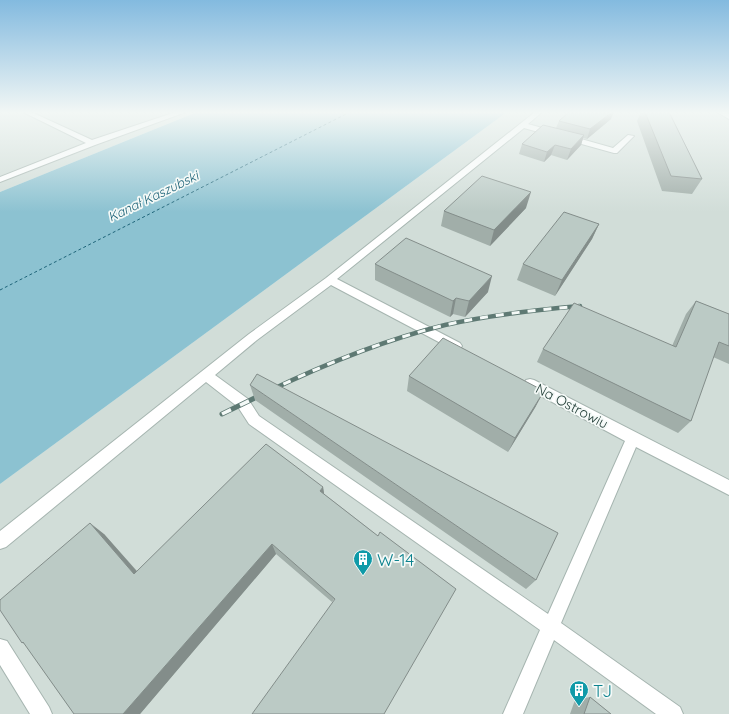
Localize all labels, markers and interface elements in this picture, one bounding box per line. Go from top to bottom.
water label: Kanał Kaszubski [105,166,203,225]
street label: Na Ostrowiu [533,379,611,433]
building icon: W-14 [352,548,374,576]
place label: W-14 [377,549,414,570]
building icon: TJ [568,679,590,707]
place label: TJ [593,680,612,701]

